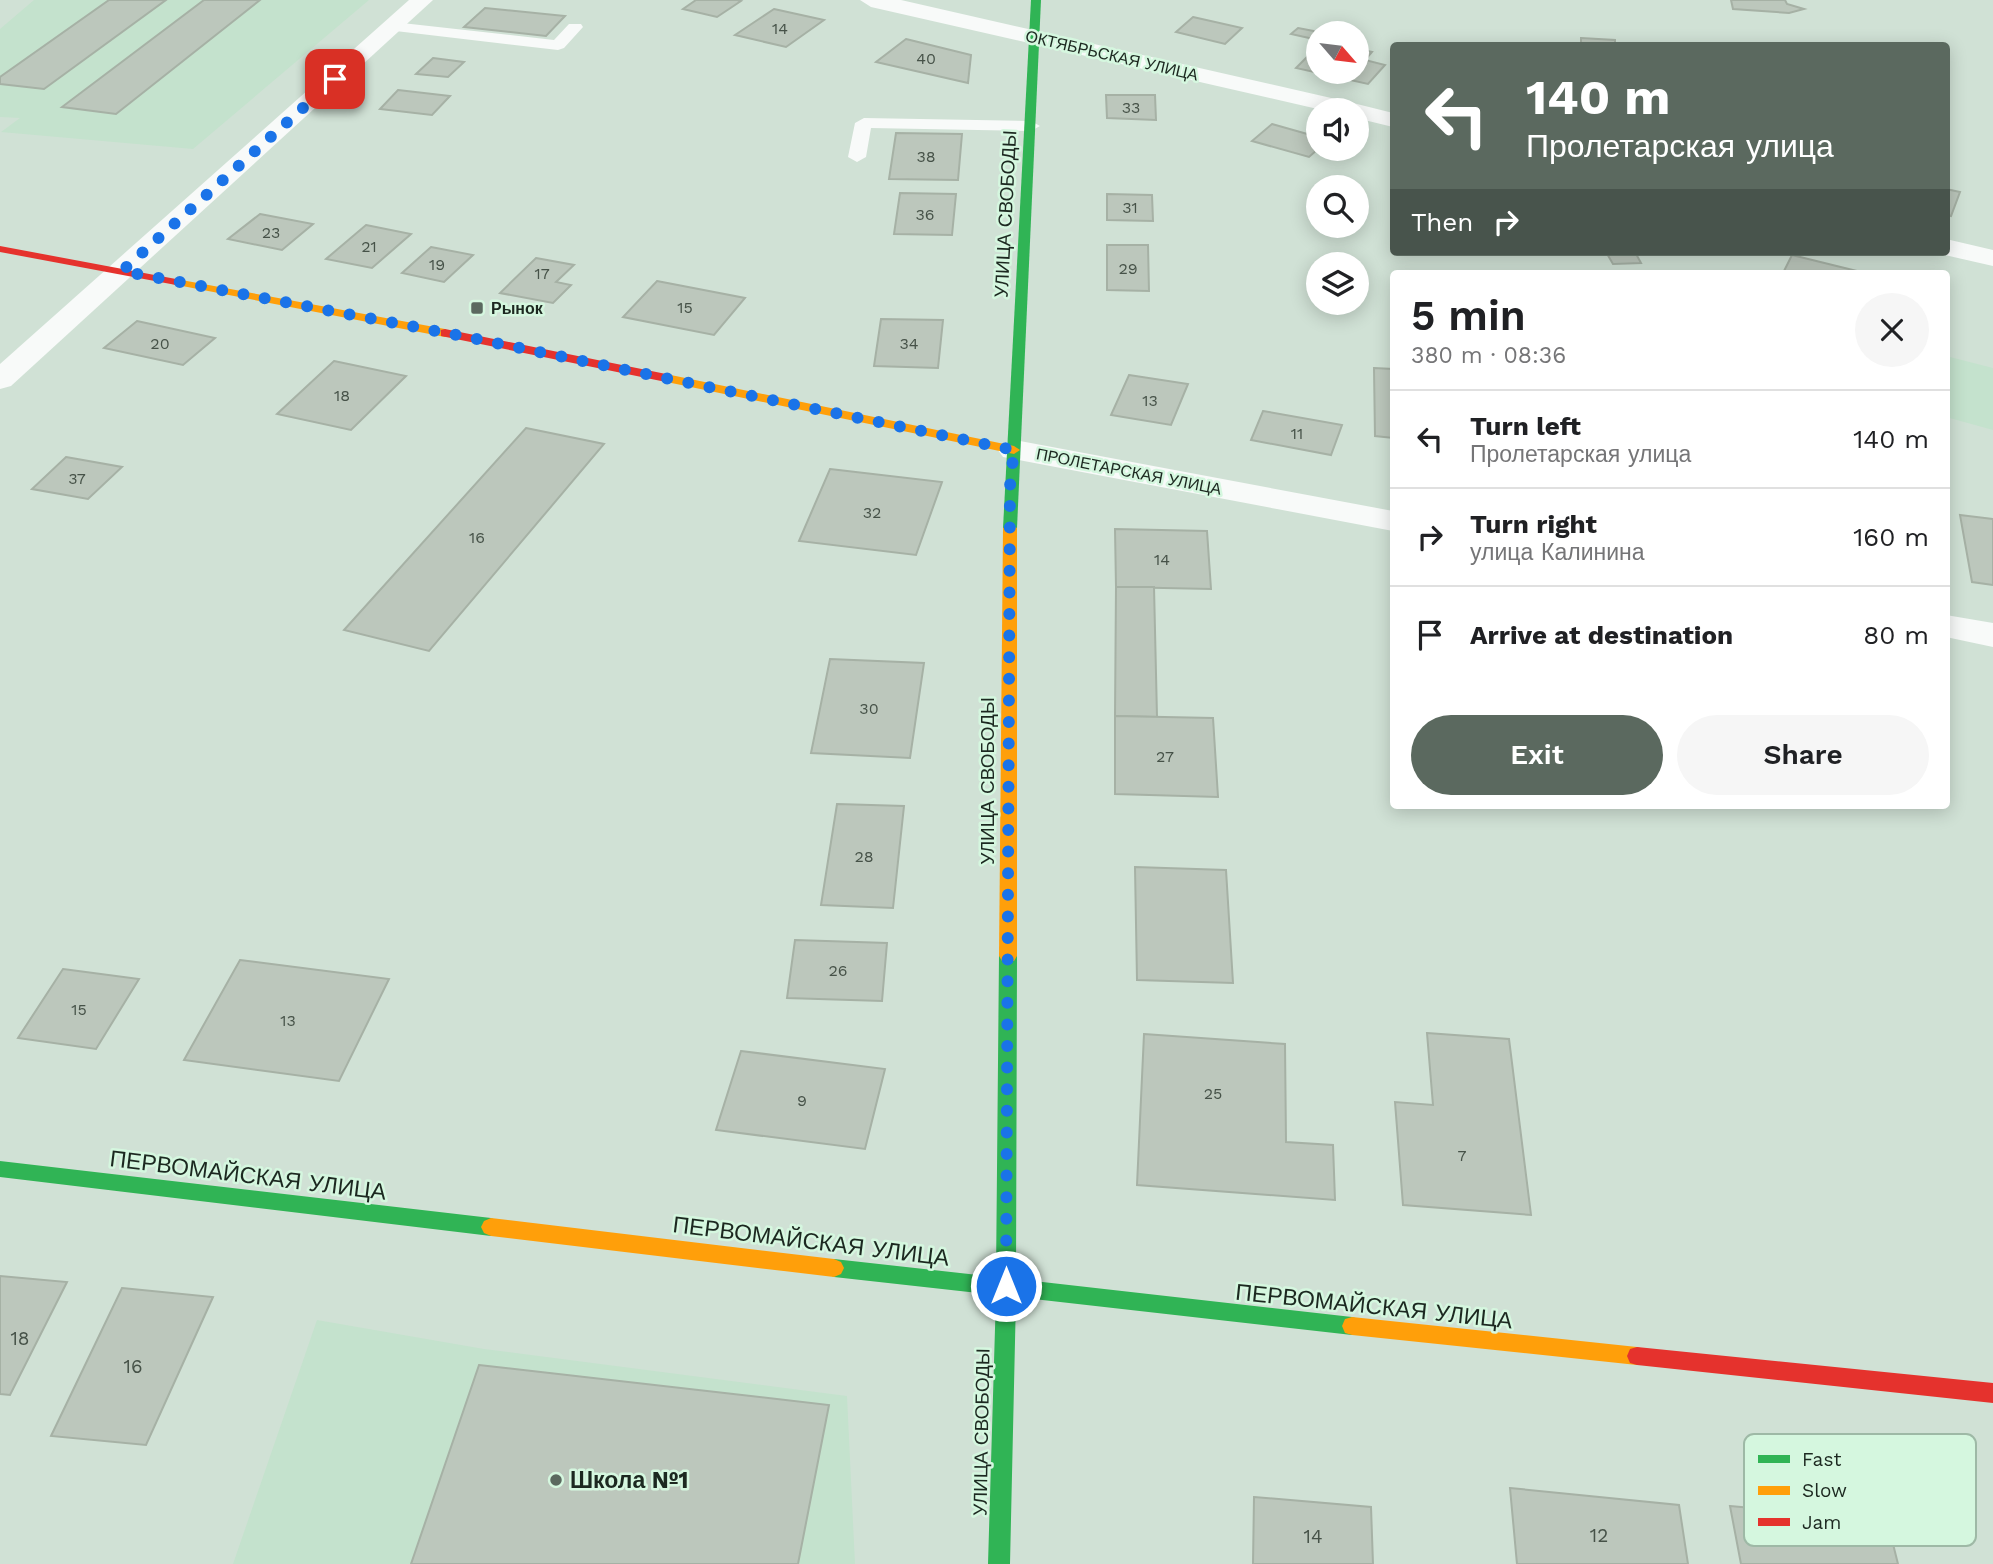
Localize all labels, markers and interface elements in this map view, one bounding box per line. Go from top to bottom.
house number: 14 [772,19,788,38]
north arrow [1306,21,1368,84]
map controls [1306,21,1369,315]
street label: ОКТЯБРЬСКАЯ УЛИЦА [1024,26,1200,85]
pin [305,49,365,109]
house number: 40 [916,49,936,68]
icon: arrive [316,60,354,98]
text: 140 m [1526,68,1670,126]
icon: left [1411,70,1502,161]
house number: 33 [1122,98,1140,117]
button: sound [1306,98,1369,161]
text: Пролетарская улица [1526,127,1834,165]
street label: УЛИЦА СВОБОДЫ [990,130,1021,298]
house number: 38 [916,147,936,166]
button: search [1306,175,1369,238]
house number: 31 [1122,198,1138,217]
icon: right [1487,203,1525,241]
house number: 36 [915,205,935,224]
text: Then [1411,207,1473,237]
house number: 23 [262,223,280,242]
house number: 21 [361,237,377,256]
button: layers [1306,252,1369,315]
house number: 19 [429,255,445,274]
house number: 29 [1118,259,1138,278]
house number: 17 [534,264,550,283]
text: 5 min [1411,291,1526,340]
button: close [1855,293,1929,367]
house number: 15 [677,298,693,317]
place label: Рынок [491,299,544,318]
marker: Рынок [469,300,485,316]
house number: 20 [150,334,170,353]
house number: 34 [899,334,919,353]
text: 380 m · 08:36 [1411,342,1566,369]
house number: 18 [334,386,350,405]
house number: 13 [1142,391,1158,410]
text: Turn left [1470,411,1581,441]
icon: left [1411,420,1449,458]
house number: 11 [1291,424,1303,443]
text: 140 m [1853,424,1929,454]
text: Пролетарская улица [1470,441,1691,468]
street label: ПРОЛЕТАРСКАЯ УЛИЦА [1035,444,1223,499]
house number: 37 [68,469,86,488]
house number: 32 [863,503,881,522]
text: Turn right [1470,509,1597,539]
icon: right [1411,518,1449,556]
text: 160 m [1853,522,1929,552]
house number: 16 [469,528,485,547]
text: улица Калинина [1470,539,1645,566]
house number: 14 [1154,550,1170,569]
icon: arrive [1411,616,1449,654]
text: Arrive at destination [1470,620,1733,650]
text: 80 m [1863,620,1929,650]
street label: УЛИЦА СВОБОДЫ [976,697,999,865]
house number: 30 [859,699,879,718]
button: Exit [1411,715,1663,795]
button: Share [1677,715,1929,795]
house number: 27 [1156,747,1174,766]
house number: 28 [854,847,874,866]
house number: 26 [828,961,848,980]
house number: 15 [71,1000,87,1019]
house number: 13 [280,1011,296,1030]
house number: 25 [1204,1084,1222,1103]
house number: 9 [797,1091,807,1110]
street label: ПЕРВОМАЙСКАЯ УЛИЦА [108,1144,388,1206]
house number: 7 [1458,1146,1467,1165]
street label: ПЕРВОМАЙСКАЯ УЛИЦА [671,1210,951,1272]
position arrow [969,1249,1043,1323]
street label: ПЕРВОМАЙСКАЯ УЛИЦА [1234,1278,1515,1335]
house number: 18 [10,1327,30,1350]
street label: УЛИЦА СВОБОДЫ [969,1348,994,1516]
house number: 16 [124,1355,142,1378]
legend [1744,1434,1976,1546]
text: Fast [1802,1448,1841,1471]
place label: Школа №1 [570,1467,688,1494]
marker: Школа №1 [548,1472,564,1488]
text: Slow [1802,1479,1847,1502]
text: Jam [1802,1511,1841,1534]
house number: 12 [1590,1524,1608,1547]
house number: 14 [1303,1525,1323,1548]

